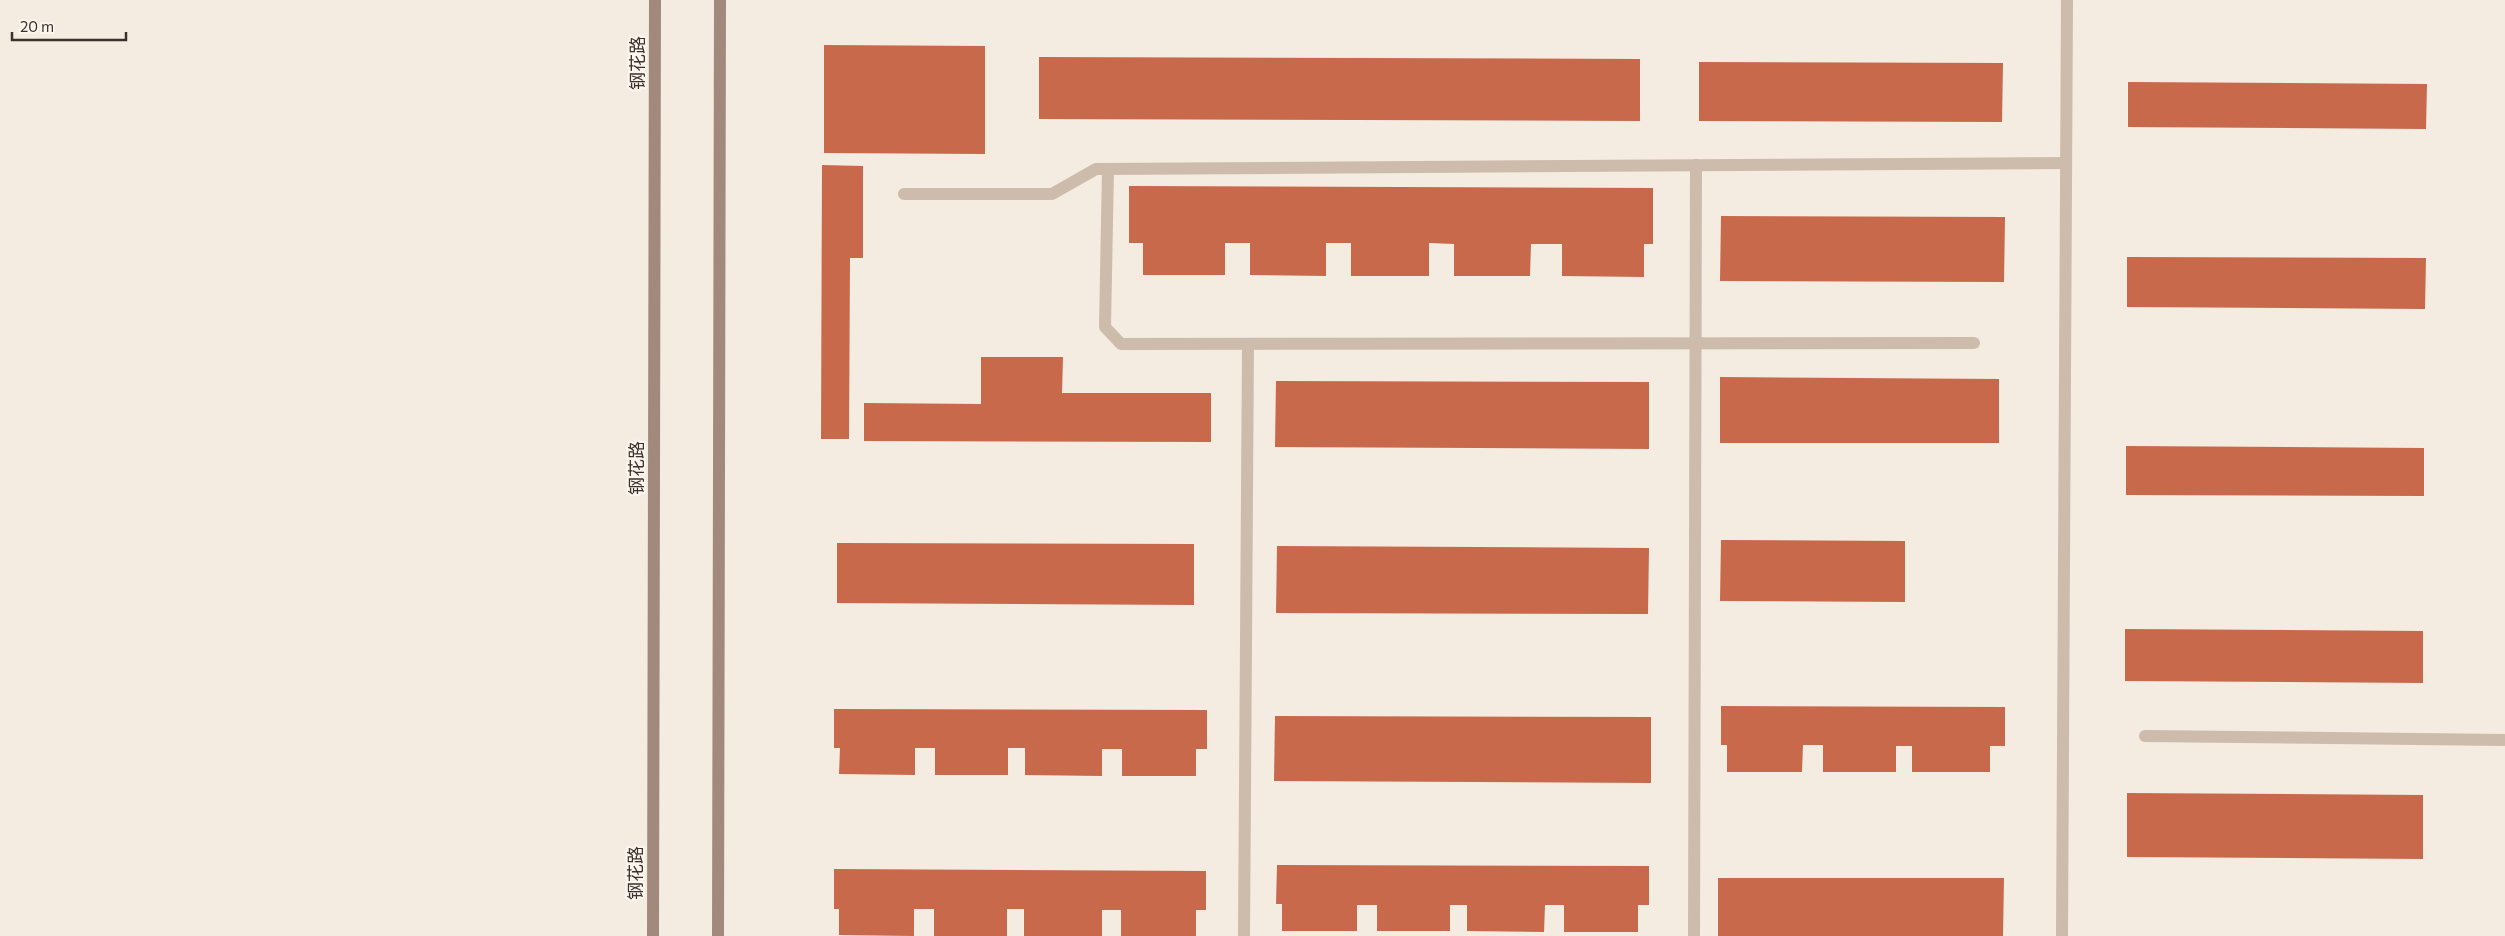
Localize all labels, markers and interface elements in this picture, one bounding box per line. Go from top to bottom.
scale bar [12,10,126,42]
text: 20 m [20,17,54,35]
street label: 钢花路 [626,36,648,90]
street label: 钢花路 [625,441,647,495]
street label: 钢花路 [624,846,646,900]

